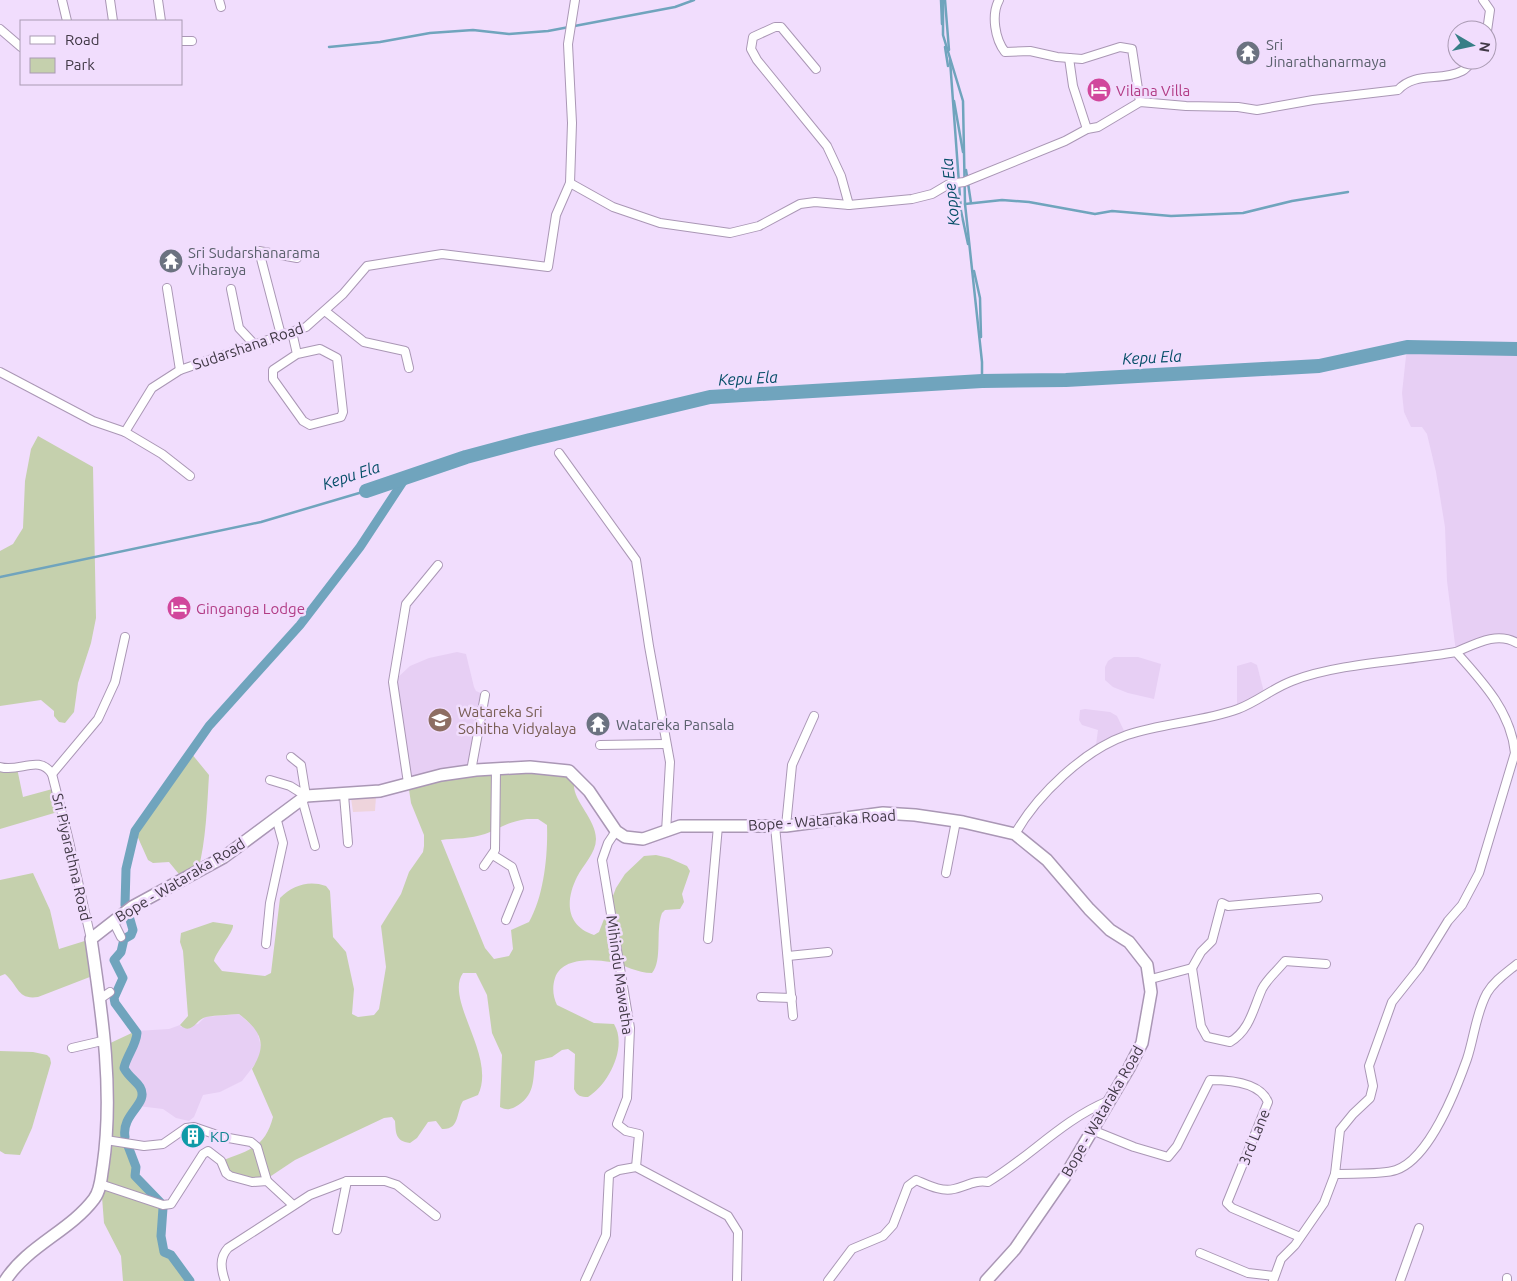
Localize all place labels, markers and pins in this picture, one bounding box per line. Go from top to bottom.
place label: Sri Jinarathanarmaya [1266,36,1386,70]
temple icon: Sri Jinarathanarmaya [1235,40,1261,66]
hotel icon: Vilana Villa [1086,77,1112,103]
place label: Vilana Villa [1116,82,1190,99]
place label: Sri Sudarshanarama Viharaya [188,244,320,278]
temple icon: Sri Sudarshanarama Viharaya [158,248,184,274]
hotel icon: Ginganga Lodge [166,595,192,621]
place label: Ginganga Lodge [196,600,305,617]
place label: Watareka Sri Sohitha Vidyalaya [458,703,576,737]
school or university icon: Watareka Sri Sohitha Vidyalaya [427,707,453,733]
temple icon: Watareka Pansala [585,711,611,737]
place label: Watareka Pansala [616,716,735,733]
building icon: KD [180,1123,206,1149]
place label: KD [210,1128,230,1145]

